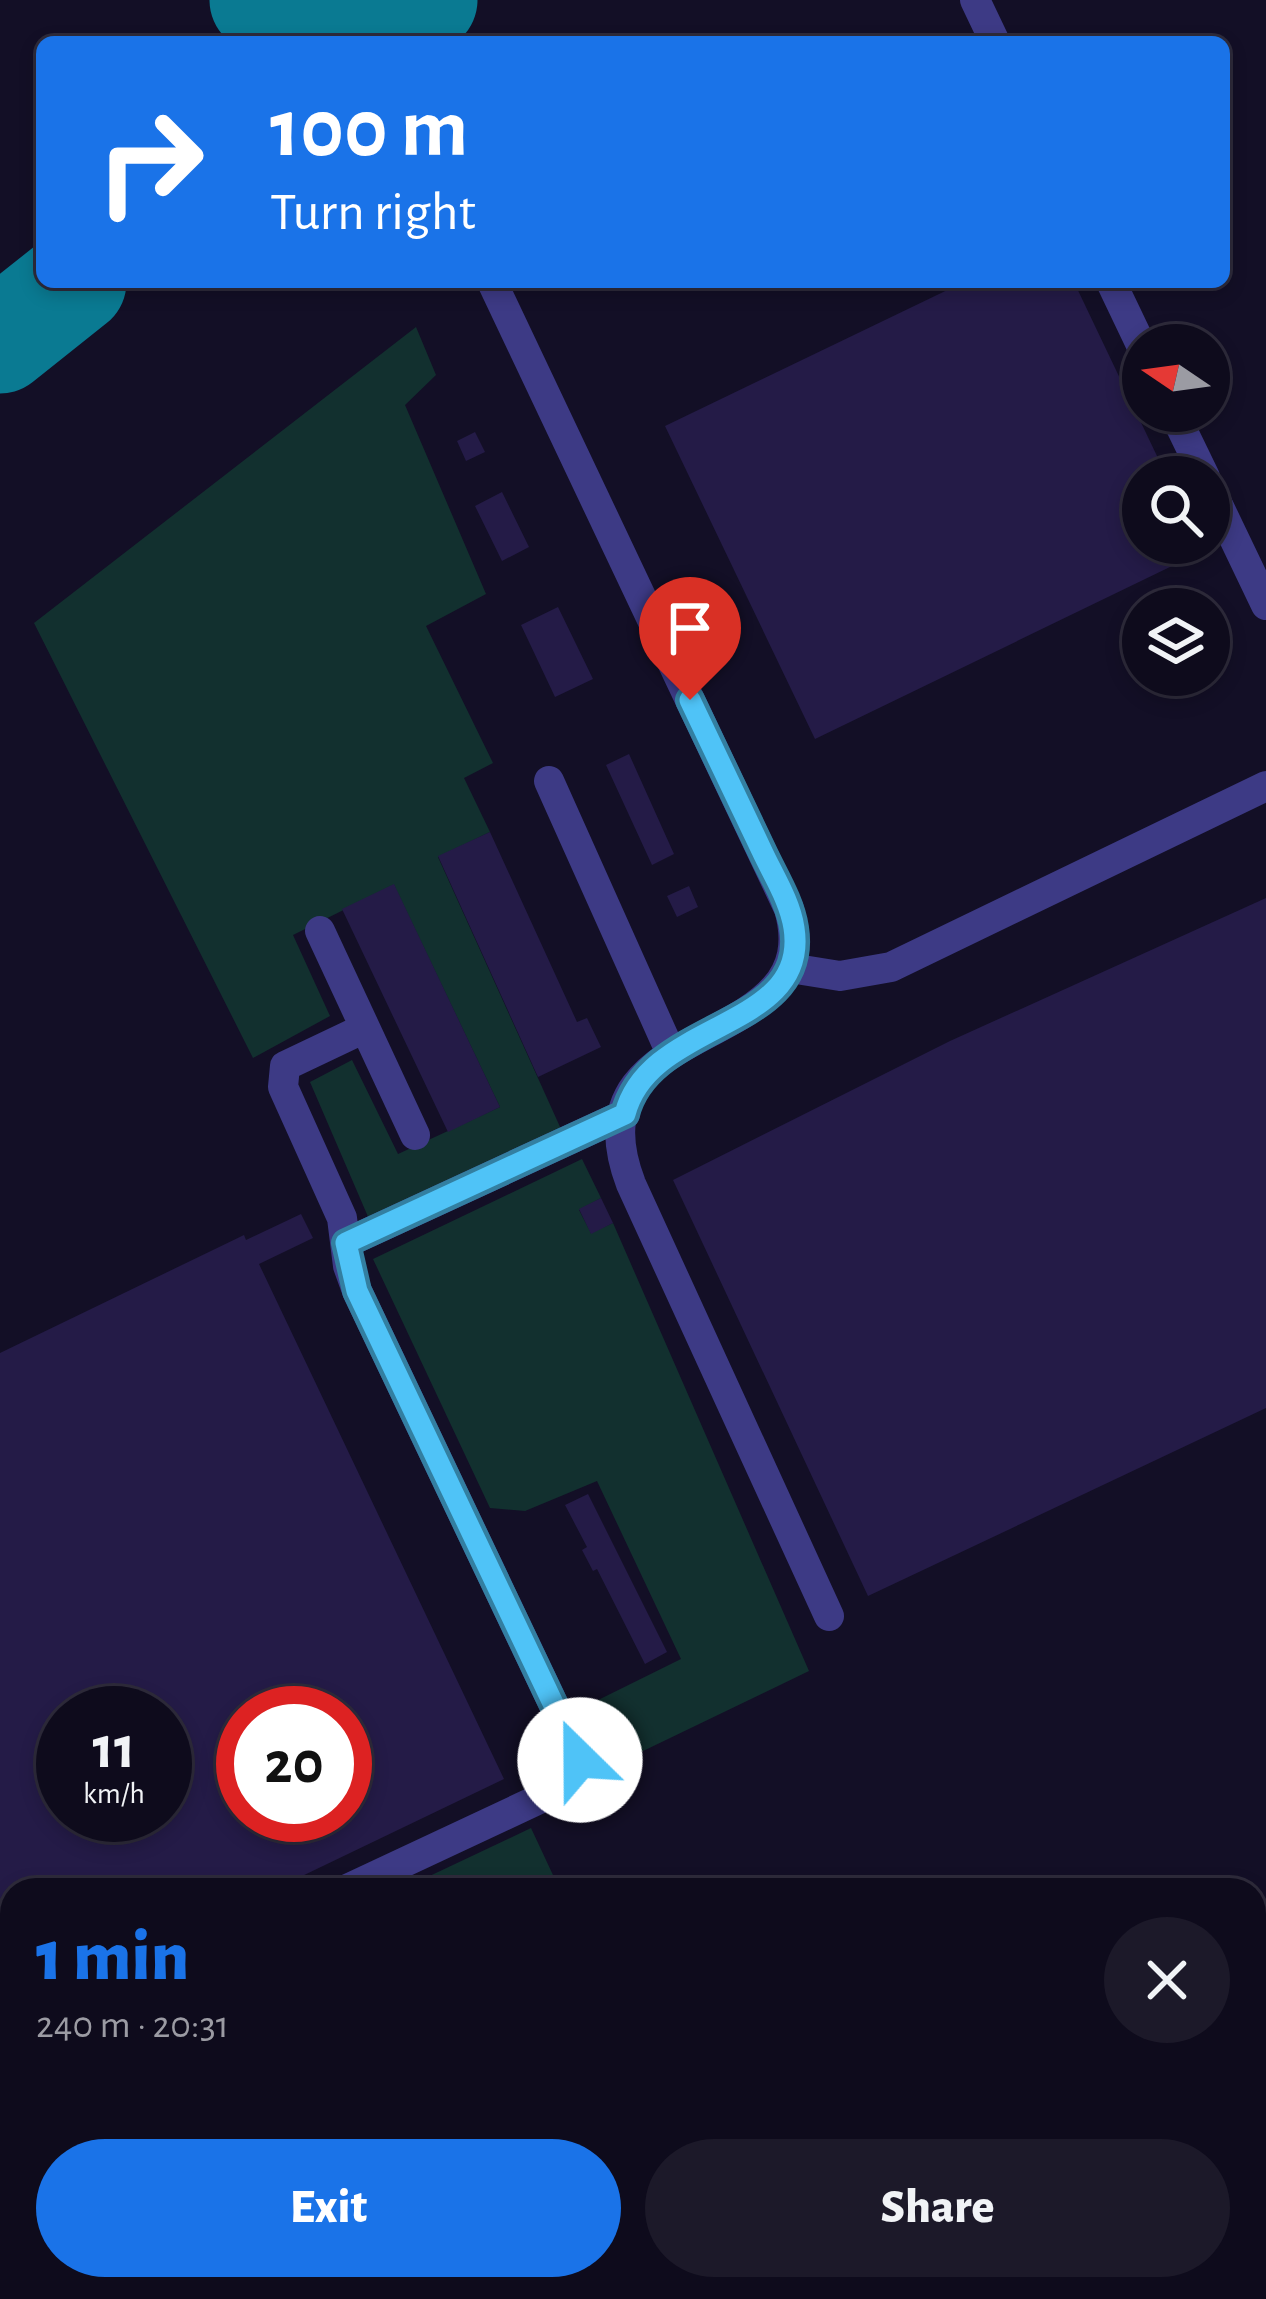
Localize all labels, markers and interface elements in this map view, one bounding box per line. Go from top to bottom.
icon: right [72,84,228,240]
text: 100 m [270,88,468,172]
text: Turn right [270,186,476,240]
north arrow [1122,324,1230,432]
map controls [1122,324,1230,696]
button: search [1122,456,1230,564]
pin [639,577,741,700]
button: layers [1122,588,1230,696]
icon: arrive [657,595,723,661]
speed limit sign: 20 [216,1686,372,1842]
position arrow [517,1697,643,1823]
text: 11 [92,1719,136,1779]
text: km/h [83,1779,145,1809]
button: close [1104,1917,1230,2043]
text: 1 min [36,1921,189,1993]
text: 240 m · 20:31 [36,2006,229,2045]
button: Exit [36,2139,621,2277]
button: Share [645,2139,1230,2277]

